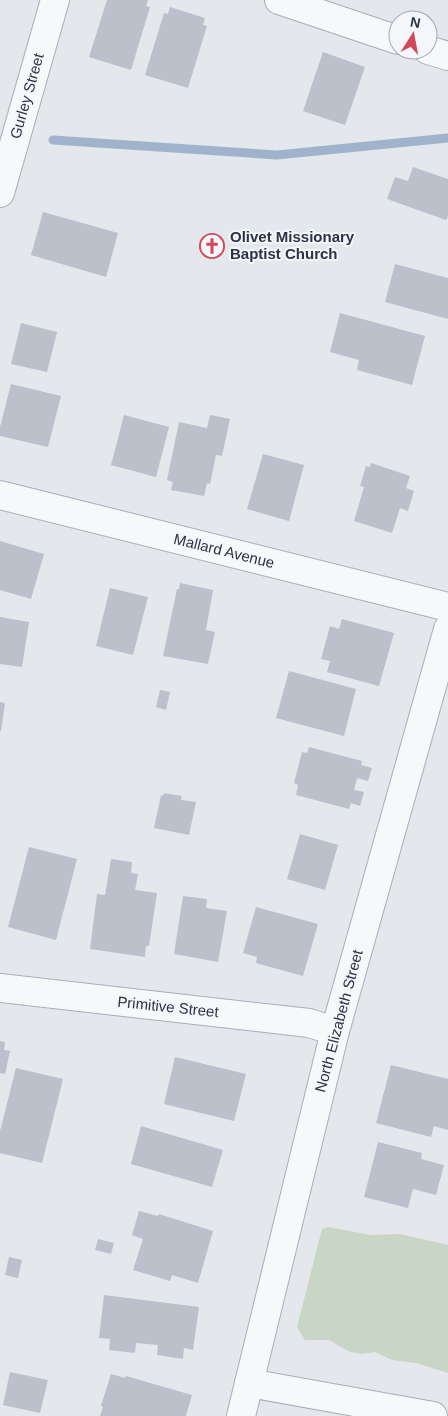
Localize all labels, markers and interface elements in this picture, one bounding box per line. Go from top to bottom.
north arrow [388,10,438,60]
text: N [409,13,422,31]
street label: Gurley Street [6,50,47,141]
place label: Olivet Missionary Baptist Church [230,228,355,262]
church icon: Olivet Missionary Baptist Church [199,233,225,259]
street label: Mallard Avenue [172,530,276,571]
street label: North Elizabeth Street [311,947,366,1094]
street label: Primitive Street [117,993,220,1020]

